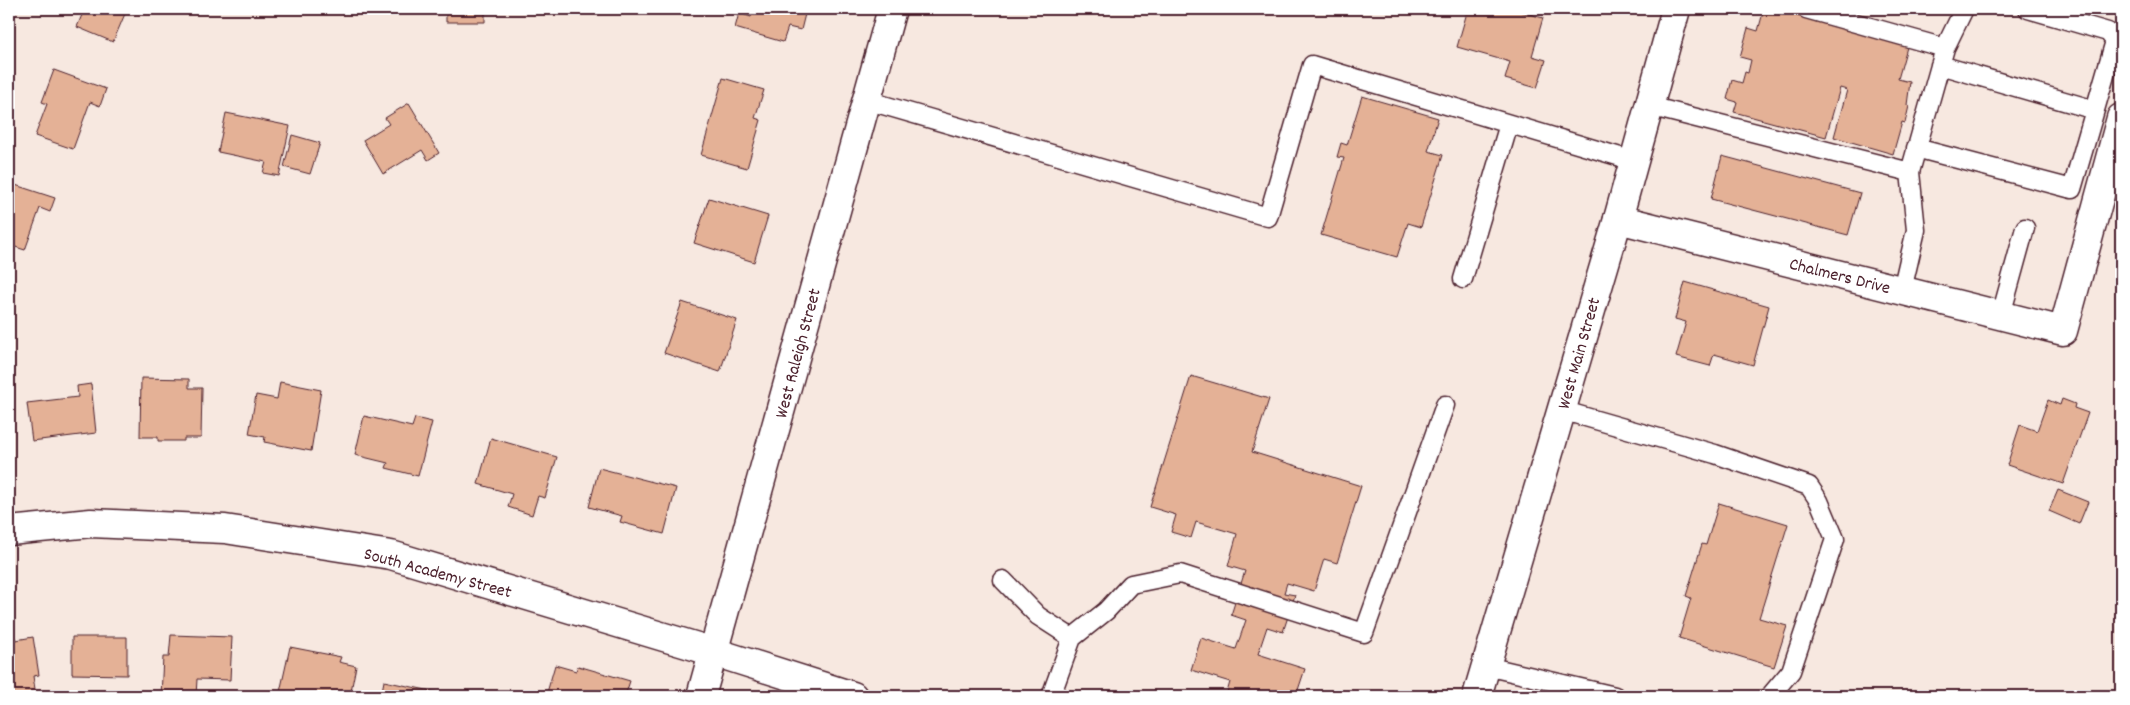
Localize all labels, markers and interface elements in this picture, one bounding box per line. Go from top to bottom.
street label: Chalmers Drive [1786,253,1893,302]
street label: West Raleigh Street [770,286,829,421]
street label: West Main Street [1553,295,1608,412]
street label: South Academy Street [361,543,514,606]

